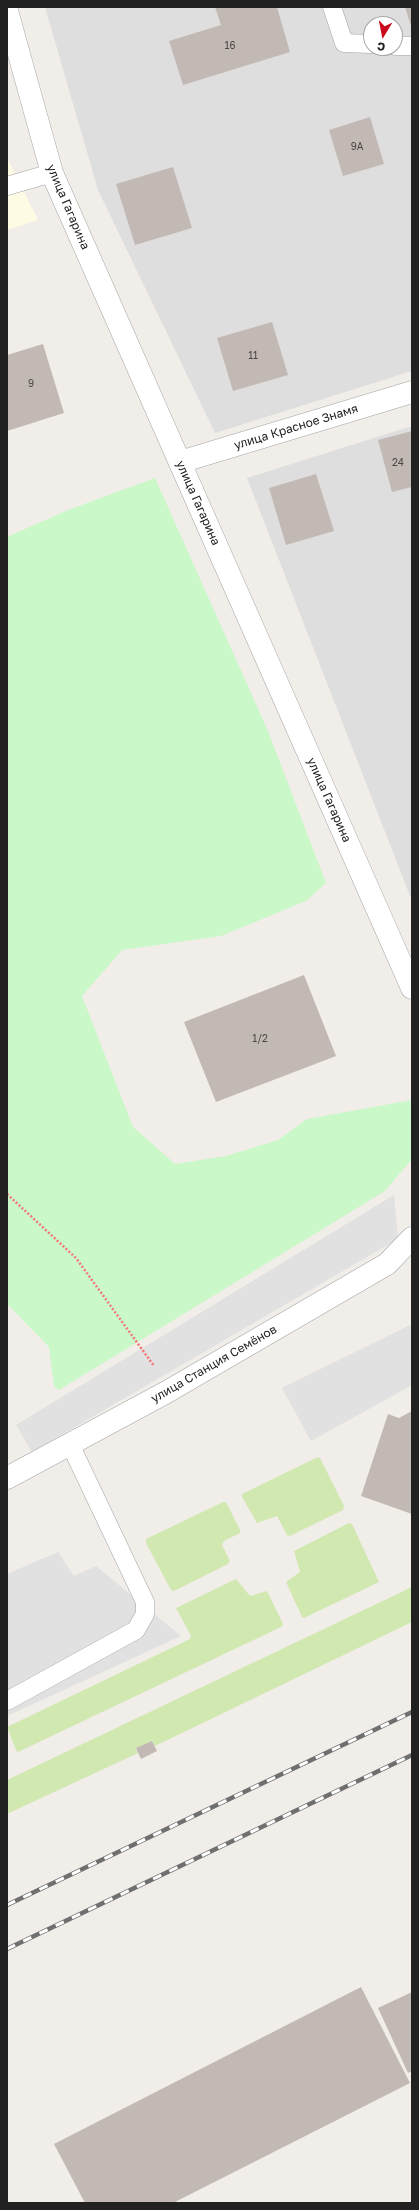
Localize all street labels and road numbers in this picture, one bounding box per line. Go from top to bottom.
street label: улица Гагарина [44,162,92,252]
street label: улица Красное Знамя [232,401,360,453]
street label: улица Гагарина [173,458,223,548]
street label: улица Гагарина [304,755,354,845]
street label: улица Станция Семёнов [149,1322,279,1406]

